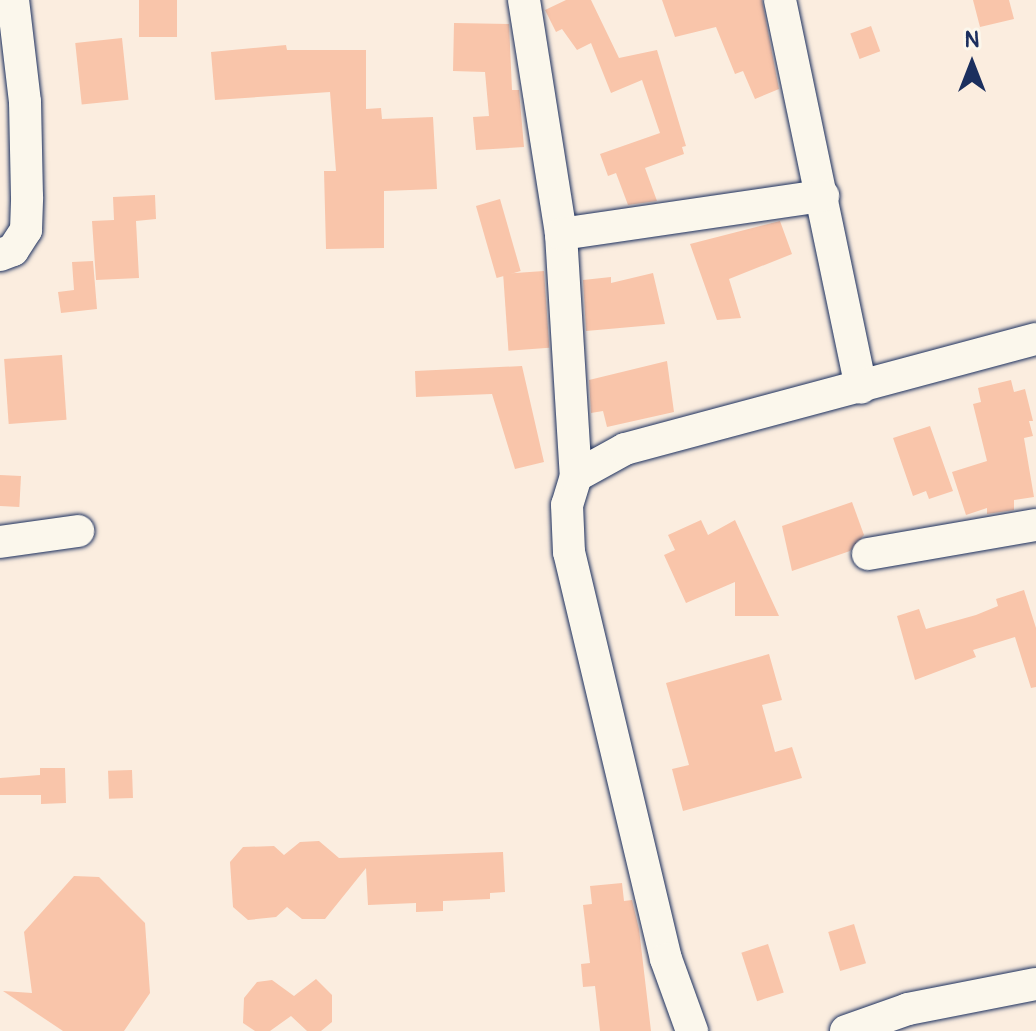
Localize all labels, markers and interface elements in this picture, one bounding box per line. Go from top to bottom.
north arrow [932,24,1012,104]
text: N [965,26,979,54]

